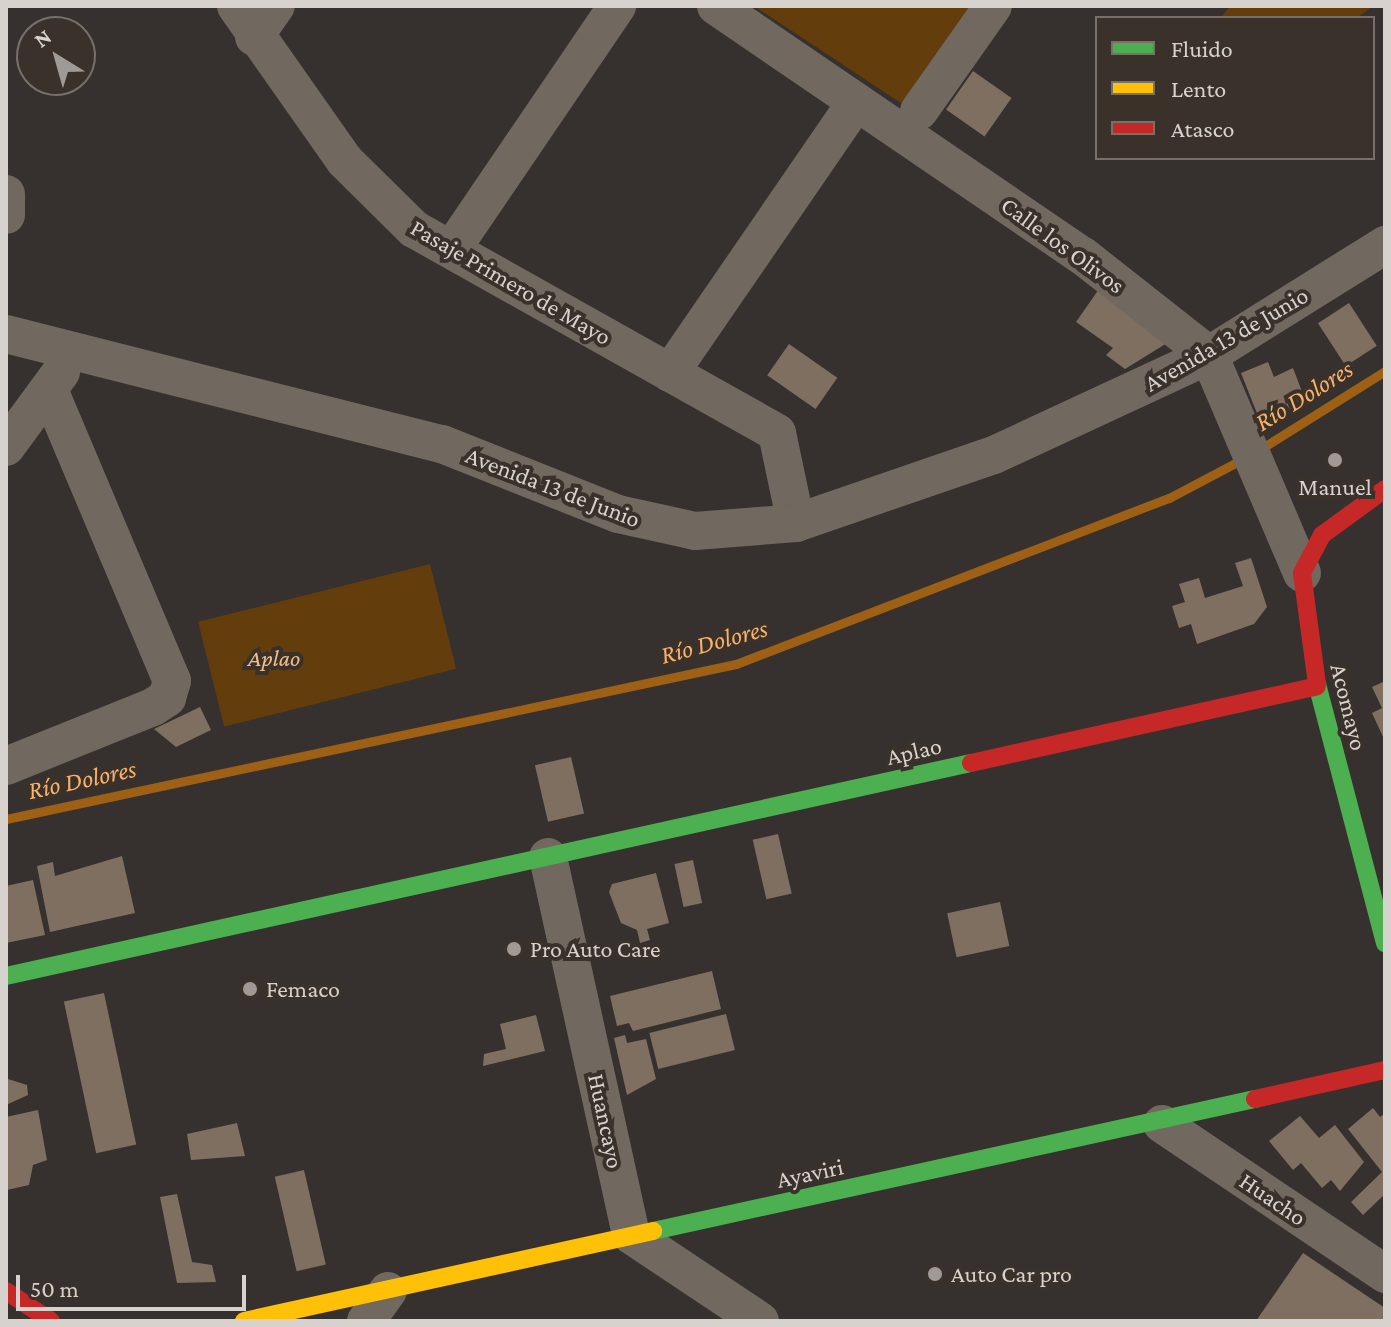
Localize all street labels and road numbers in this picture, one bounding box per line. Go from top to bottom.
street label: Calle los Olivos [996,191,1130,299]
street label: Pasaje Primero de Mayo [406,213,616,351]
street label: Avenida 13 de Junio [1139,280,1313,398]
street label: Avenida 13 de Junio [462,440,644,534]
street label: Acomayo [1324,661,1374,753]
street label: Aplao [884,731,944,771]
street label: Huancayo [582,1071,630,1171]
street label: Ayaviri [774,1152,846,1194]
street label: Huacho [1234,1166,1312,1232]

